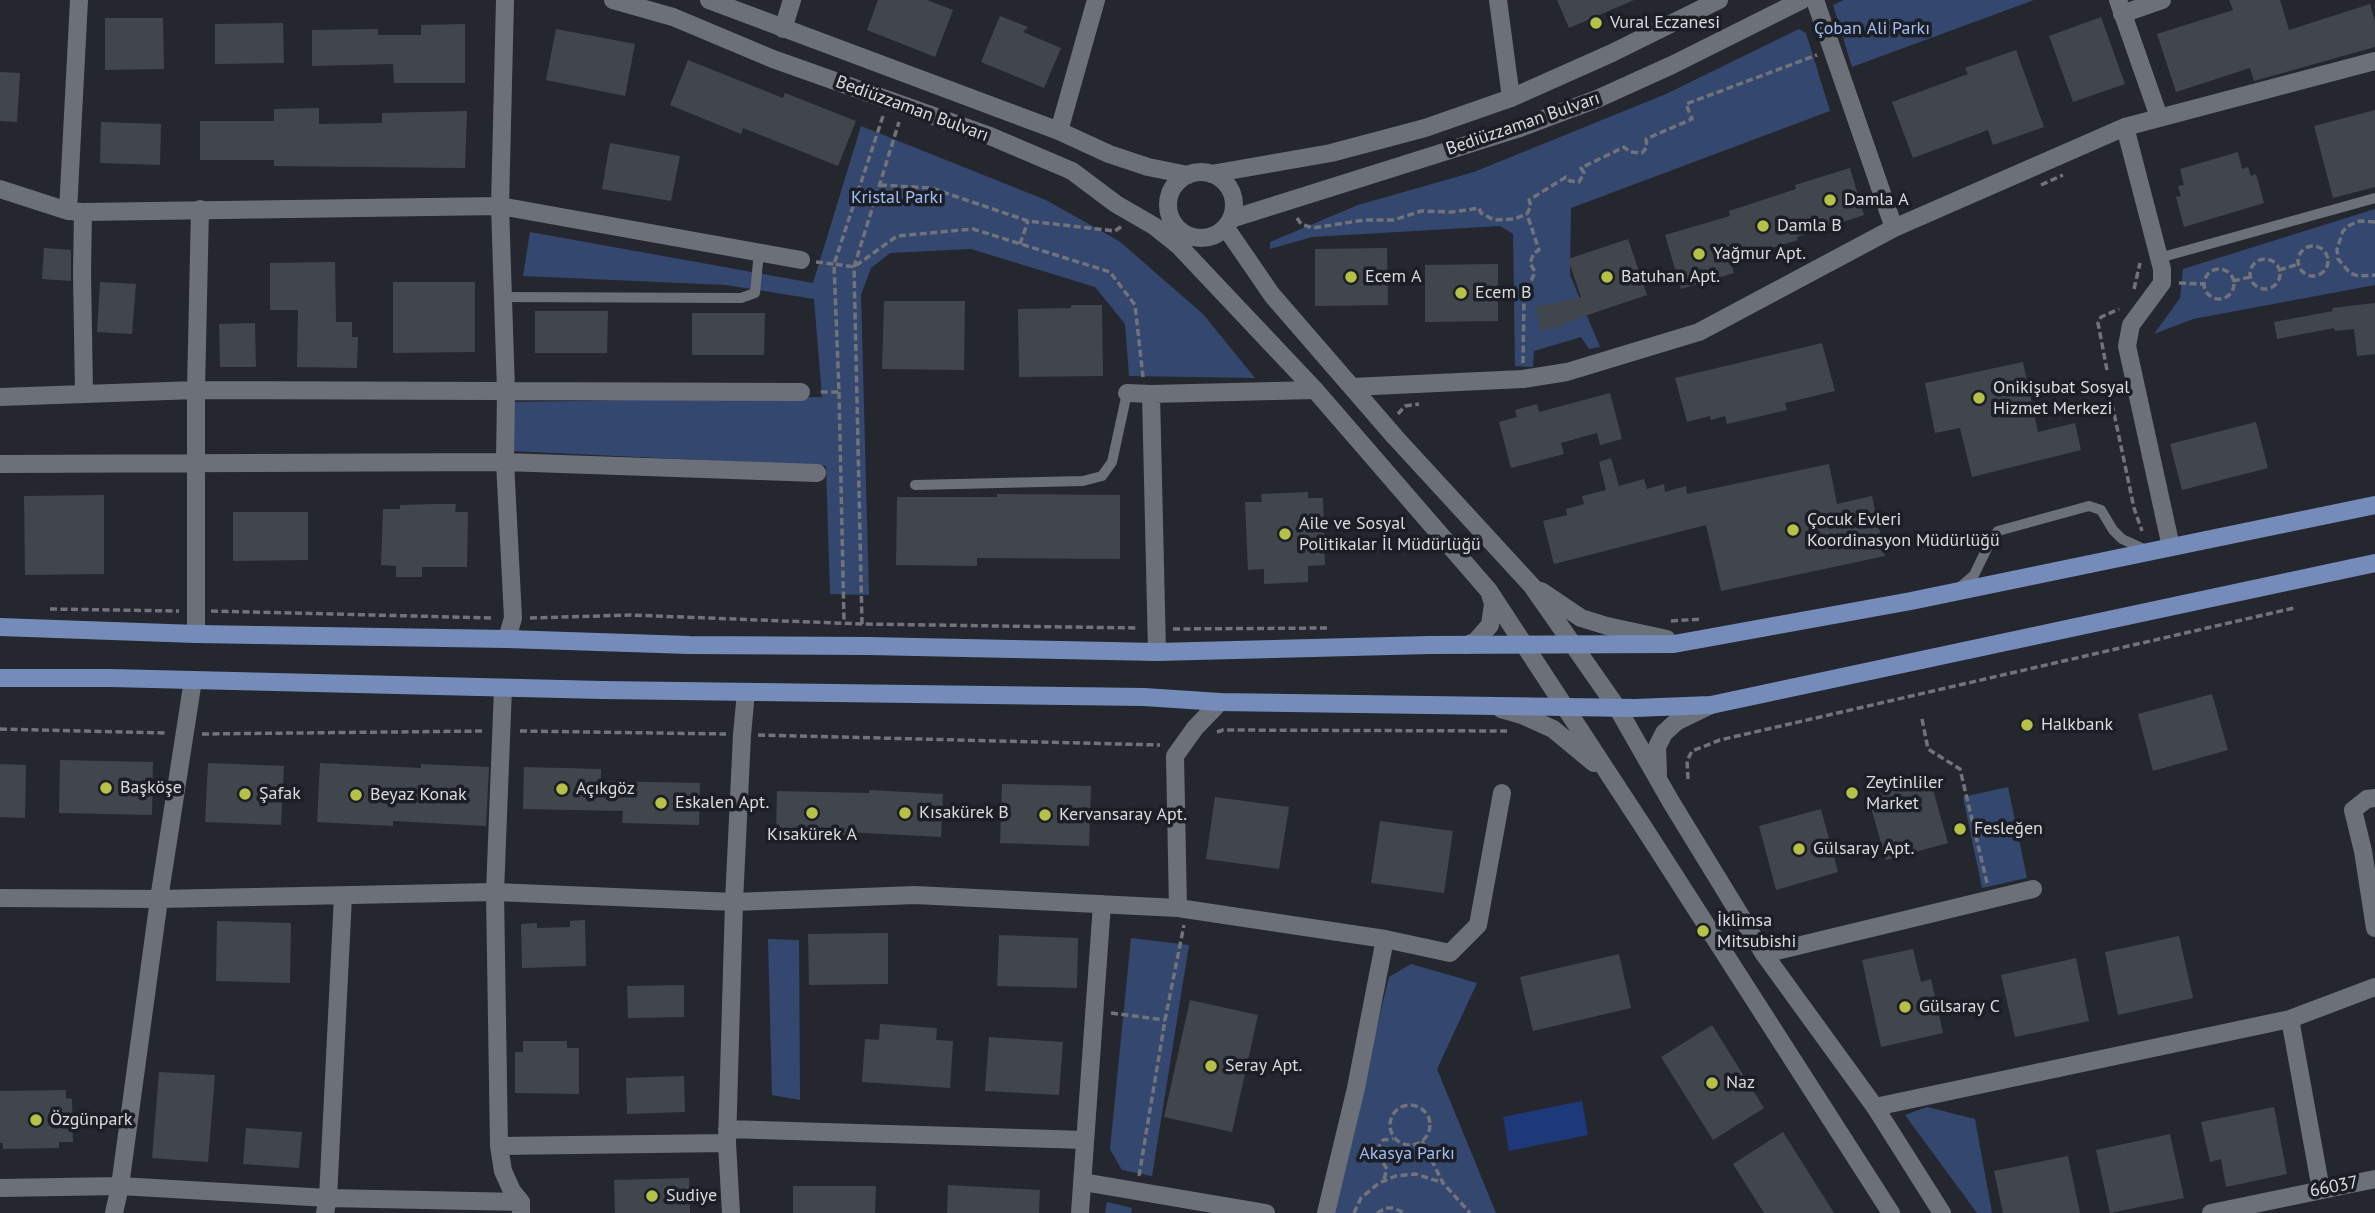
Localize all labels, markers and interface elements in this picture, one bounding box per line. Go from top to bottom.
place label: Vural Eczanesi [1610,12,1720,34]
marker: Vural Eczanesi [1588,15,1604,31]
park label: Çoban Ali Parkı [1814,18,1930,40]
street label: Bediüzzaman Bulvarı [833,71,991,147]
street label: Bediüzzaman Bulvarı [1443,88,1603,160]
park label: Kristal Parkı [851,187,943,209]
place label: Damla A [1844,189,1909,211]
marker: Damla A [1822,192,1838,208]
place label: Damla B [1777,215,1842,237]
marker: Damla B [1755,218,1771,234]
place label: Yağmur Apt. [1713,243,1806,265]
marker: Yağmur Apt. [1691,246,1707,262]
place label: Ecem A [1365,266,1421,288]
place label: Batuhan Apt. [1621,266,1720,288]
marker: Ecem A [1343,269,1359,285]
marker: Batuhan Apt. [1599,269,1615,285]
place label: Ecem B [1475,282,1531,304]
marker: Ecem B [1453,285,1469,301]
place label: Onikişubat Sosyal Hizmet Merkezi [1993,377,2130,420]
marker: Onikişubat Sosyal Hizmet Merkezi [1971,390,1987,406]
place label: Çocuk Evleri Koordinasyon Müdürlüğü [1807,509,2000,552]
place label: Aile ve Sosyal Politikalar İl Müdürlüğü [1299,513,1481,556]
marker: Çocuk Evleri Koordinasyon Müdürlüğü [1785,522,1801,538]
marker: Aile ve Sosyal Politikalar İl Müdürlüğü [1277,526,1293,542]
place label: Halkbank [2041,714,2113,736]
marker: Halkbank [2019,717,2035,733]
place label: Zeytinliler Market [1866,772,1943,814]
place label: Başköşe [120,777,182,799]
place label: Açıkgöz [576,778,635,800]
marker: Başköşe [98,780,114,796]
marker: Açıkgöz [554,781,570,797]
place label: Şafak [259,783,301,805]
place label: Beyaz Konak [370,784,467,806]
marker: Zeytinliler Market [1844,785,1860,801]
marker: Şafak [237,786,253,802]
marker: Beyaz Konak [348,787,364,803]
place label: Eskalen Apt. [675,792,769,814]
marker: Eskalen Apt. [653,795,669,811]
place label: Kısakürek B [919,802,1009,824]
place label: Kervansaray Apt. [1059,804,1187,826]
marker: Kısakürek A [804,805,820,821]
marker: Kısakürek B [897,805,913,821]
marker: Kervansaray Apt. [1037,807,1053,823]
place label: Fesleğen [1974,818,2043,840]
marker: Fesleğen [1952,821,1968,837]
place label: Kısakürek A [767,824,857,846]
place label: Gülsaray Apt. [1813,838,1914,860]
marker: Gülsaray Apt. [1791,841,1807,857]
place label: İklimsa Mitsubishi [1717,910,1796,953]
marker: İklimsa Mitsubishi [1695,923,1711,939]
place label: Gülsaray C [1919,996,2000,1018]
marker: Gülsaray C [1897,999,1913,1015]
place label: Seray Apt. [1225,1055,1302,1077]
marker: Seray Apt. [1203,1058,1219,1074]
place label: Naz [1726,1072,1755,1094]
marker: Naz [1704,1075,1720,1091]
place label: Özgünpark [50,1109,132,1131]
marker: Özgünpark [28,1112,44,1128]
park label: Akasya Parkı [1359,1143,1455,1165]
street label: 66037 [2308,1172,2360,1202]
place label: Sudiye [666,1185,717,1207]
marker: Sudiye [644,1188,660,1204]

